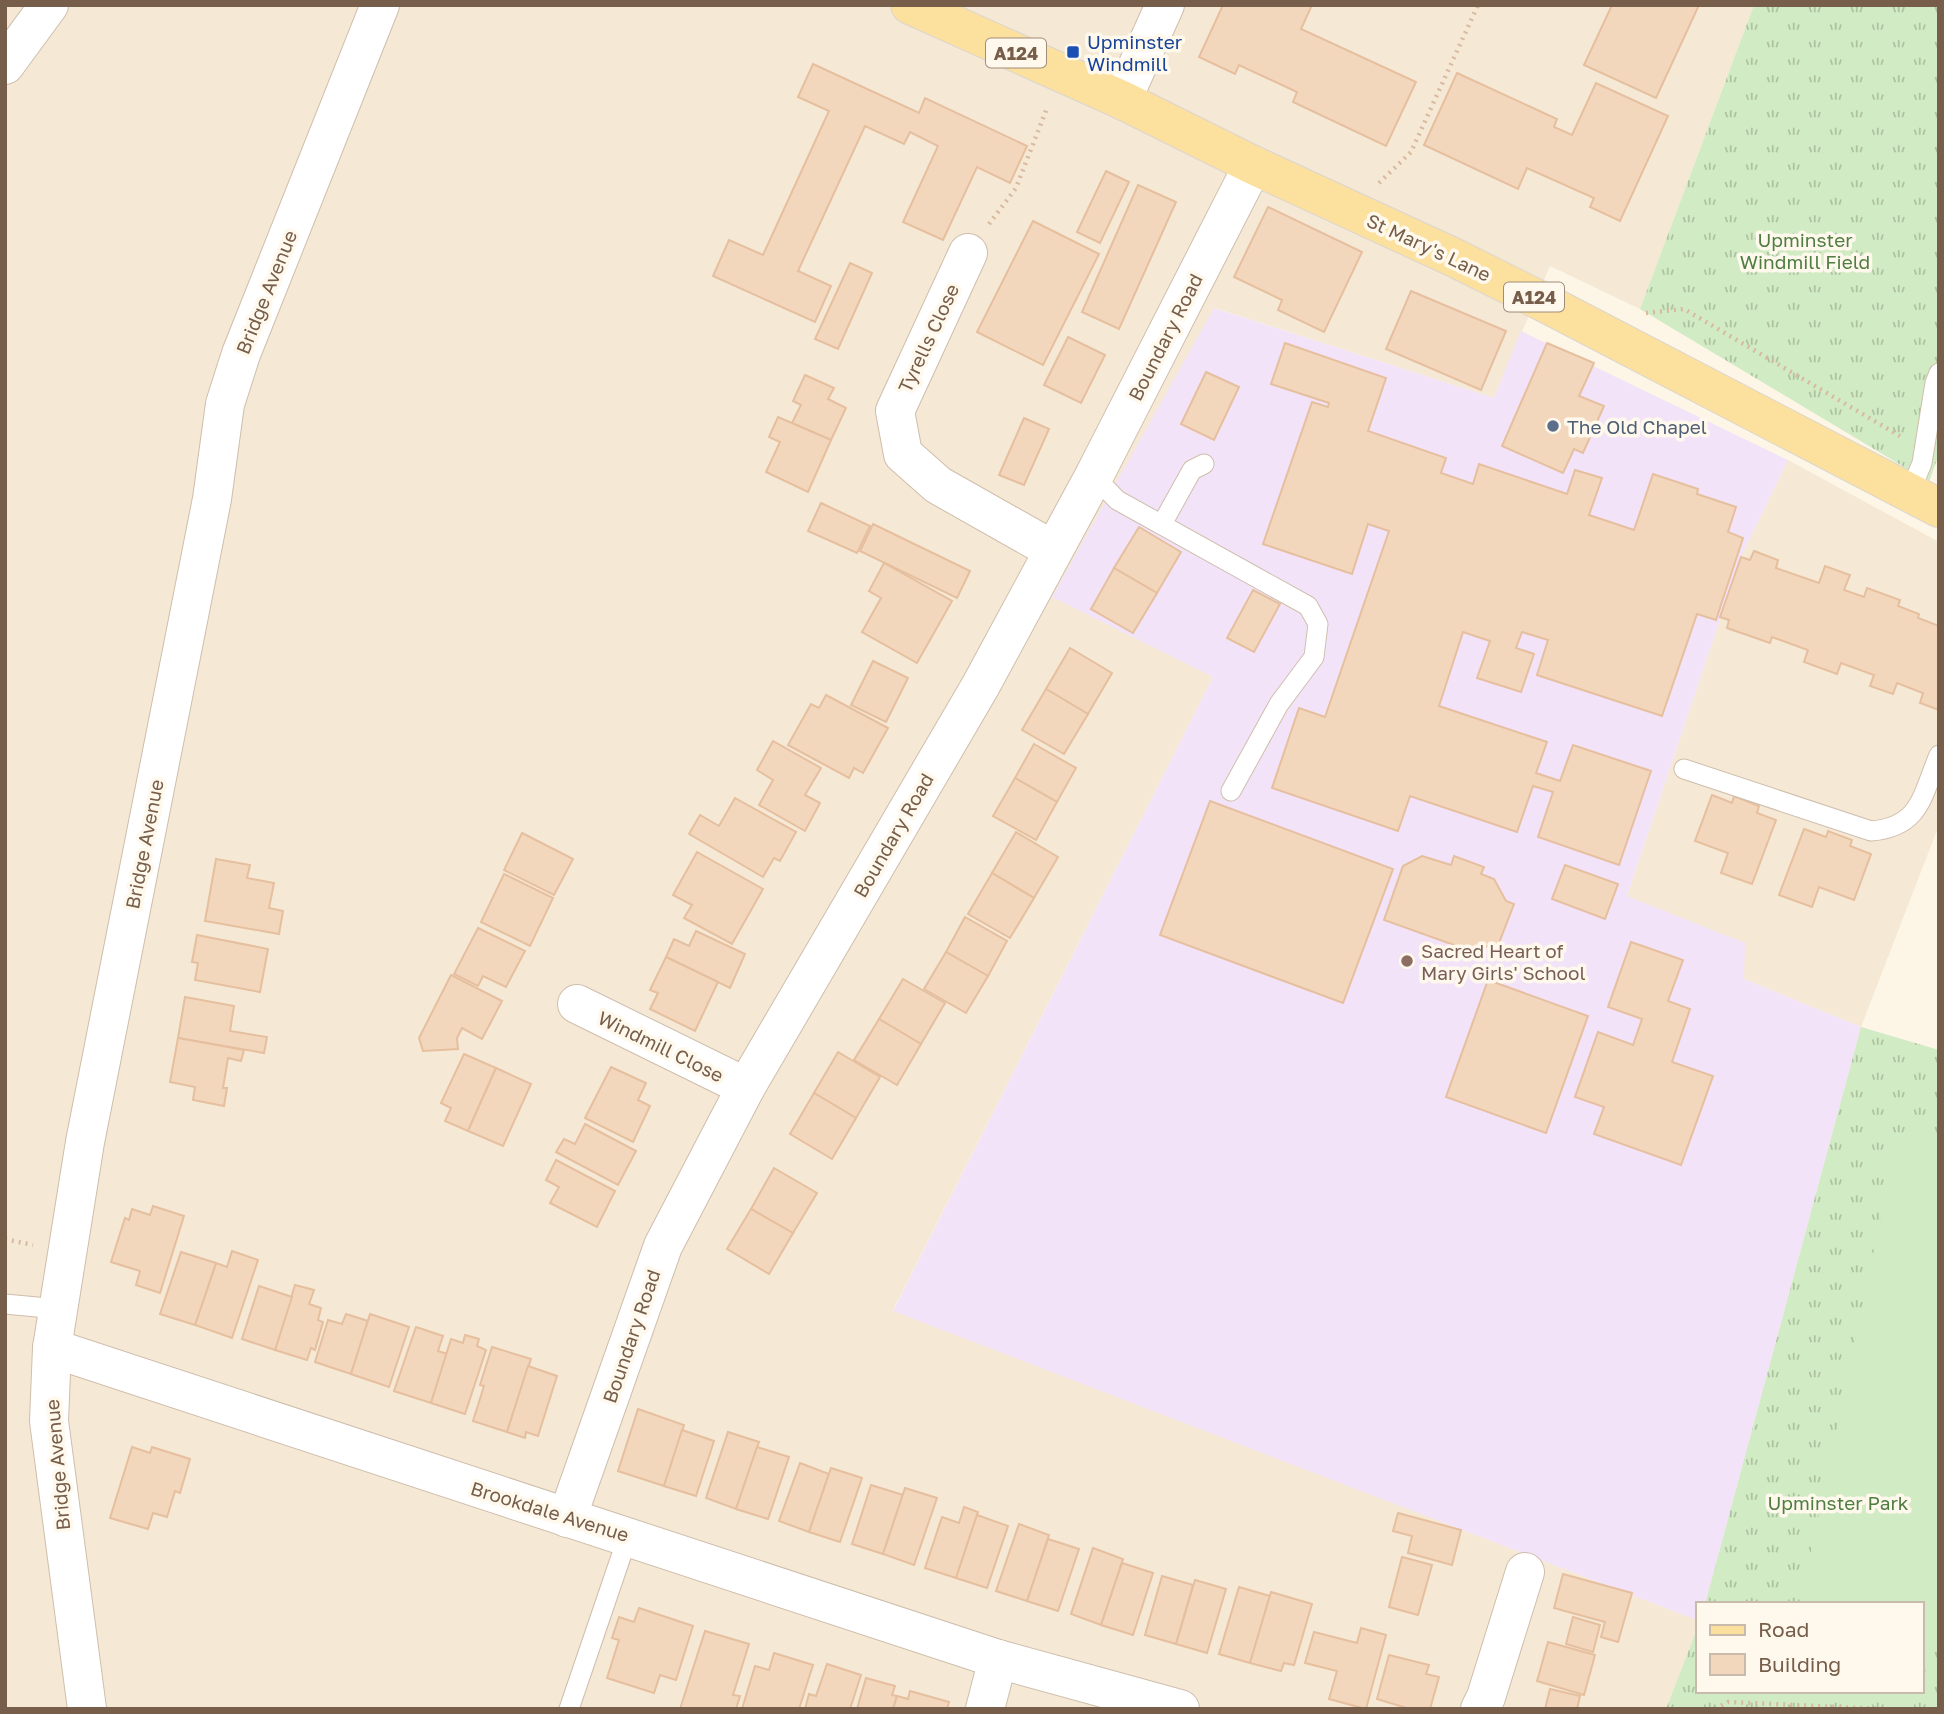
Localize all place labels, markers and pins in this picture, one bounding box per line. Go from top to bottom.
place label: Upminster Windmill [1087,30,1183,75]
marker: Upminster Windmill [1065,44,1081,60]
place label: The Old Chapel [1567,415,1707,438]
marker: The Old Chapel [1545,418,1561,434]
place label: Sacred Heart of Mary Girls' School [1421,939,1586,984]
marker: Sacred Heart of Mary Girls' School [1399,953,1415,969]

